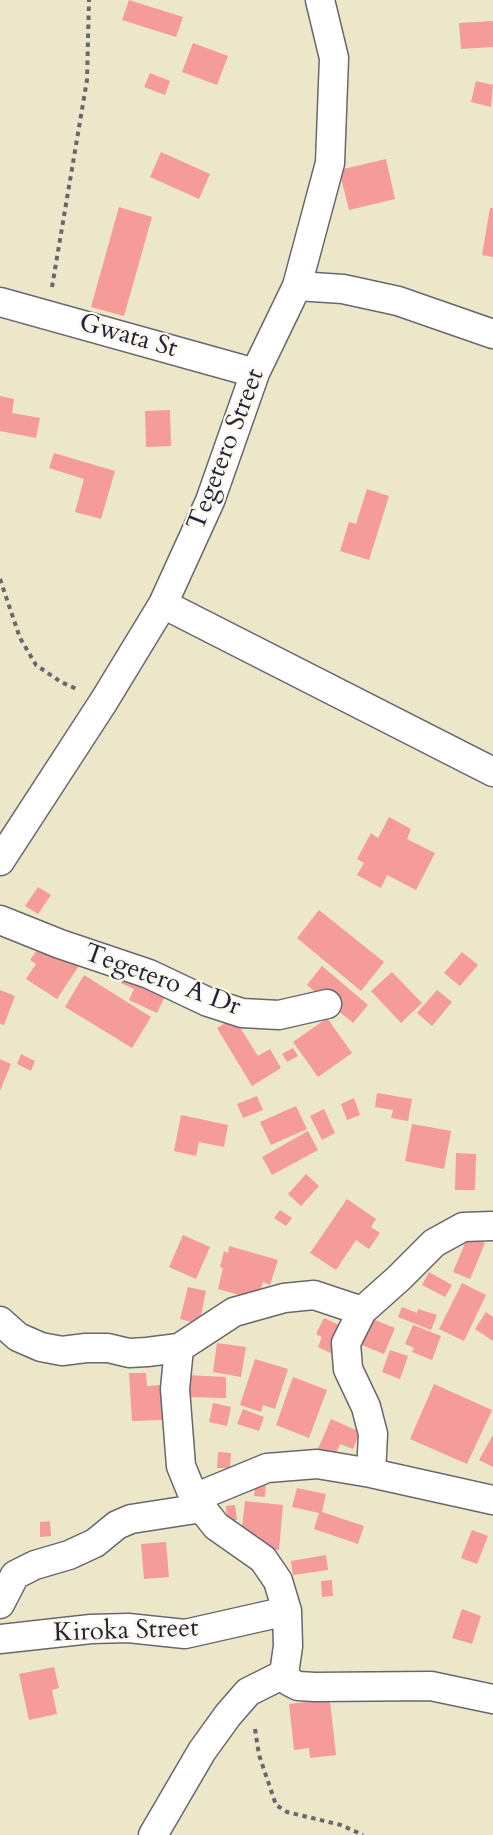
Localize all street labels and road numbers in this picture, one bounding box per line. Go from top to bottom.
street label: Gwata St [75,308,181,366]
street label: Tegetero Street [182,365,272,535]
street label: Tegetero A Dr [80,938,244,1024]
street label: Kiroka Street [53,1614,199,1650]

